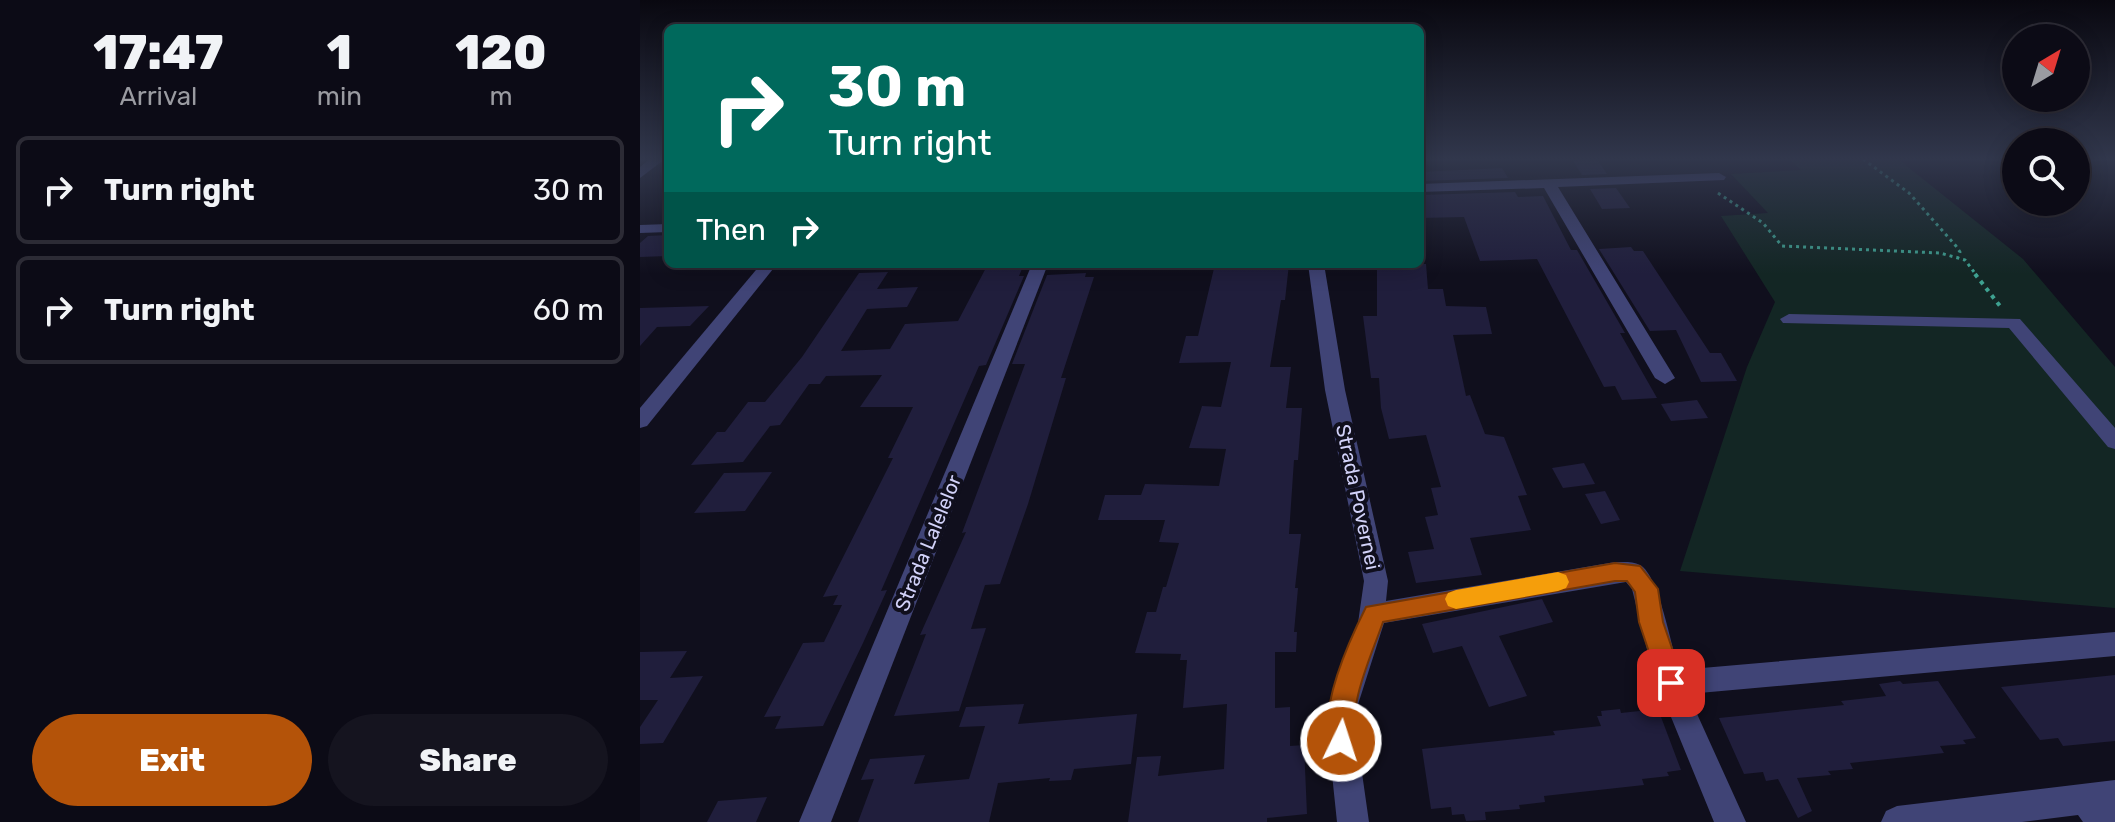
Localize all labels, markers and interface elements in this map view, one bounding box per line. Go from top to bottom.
text: 17:47 [93,24,224,81]
text: 1 [327,24,352,81]
text: 120 [455,24,547,81]
north arrow [2002,24,2090,112]
map controls [2002,24,2090,216]
text: 30 m [828,54,966,120]
icon: right [696,56,800,160]
text: Arrival [119,81,197,112]
text: min [317,81,362,112]
text: m [489,81,513,112]
text: Turn right [828,121,992,164]
button: search [2002,128,2090,216]
icon: right [36,168,80,212]
text: Turn right [104,172,255,208]
text: 30 m [533,172,604,208]
icon: right [782,208,826,252]
text: Then [696,212,766,248]
icon: right [36,288,80,332]
text: Turn right [104,292,255,328]
text: 60 m [533,292,604,328]
street label: Strada Povernei [1331,422,1385,572]
street label: Strada Lalelelor [890,471,966,615]
pin [1637,649,1705,717]
icon: arrive [1649,661,1693,705]
position arrow [1299,699,1383,783]
button: Exit [32,714,312,806]
button: Share [328,714,608,806]

